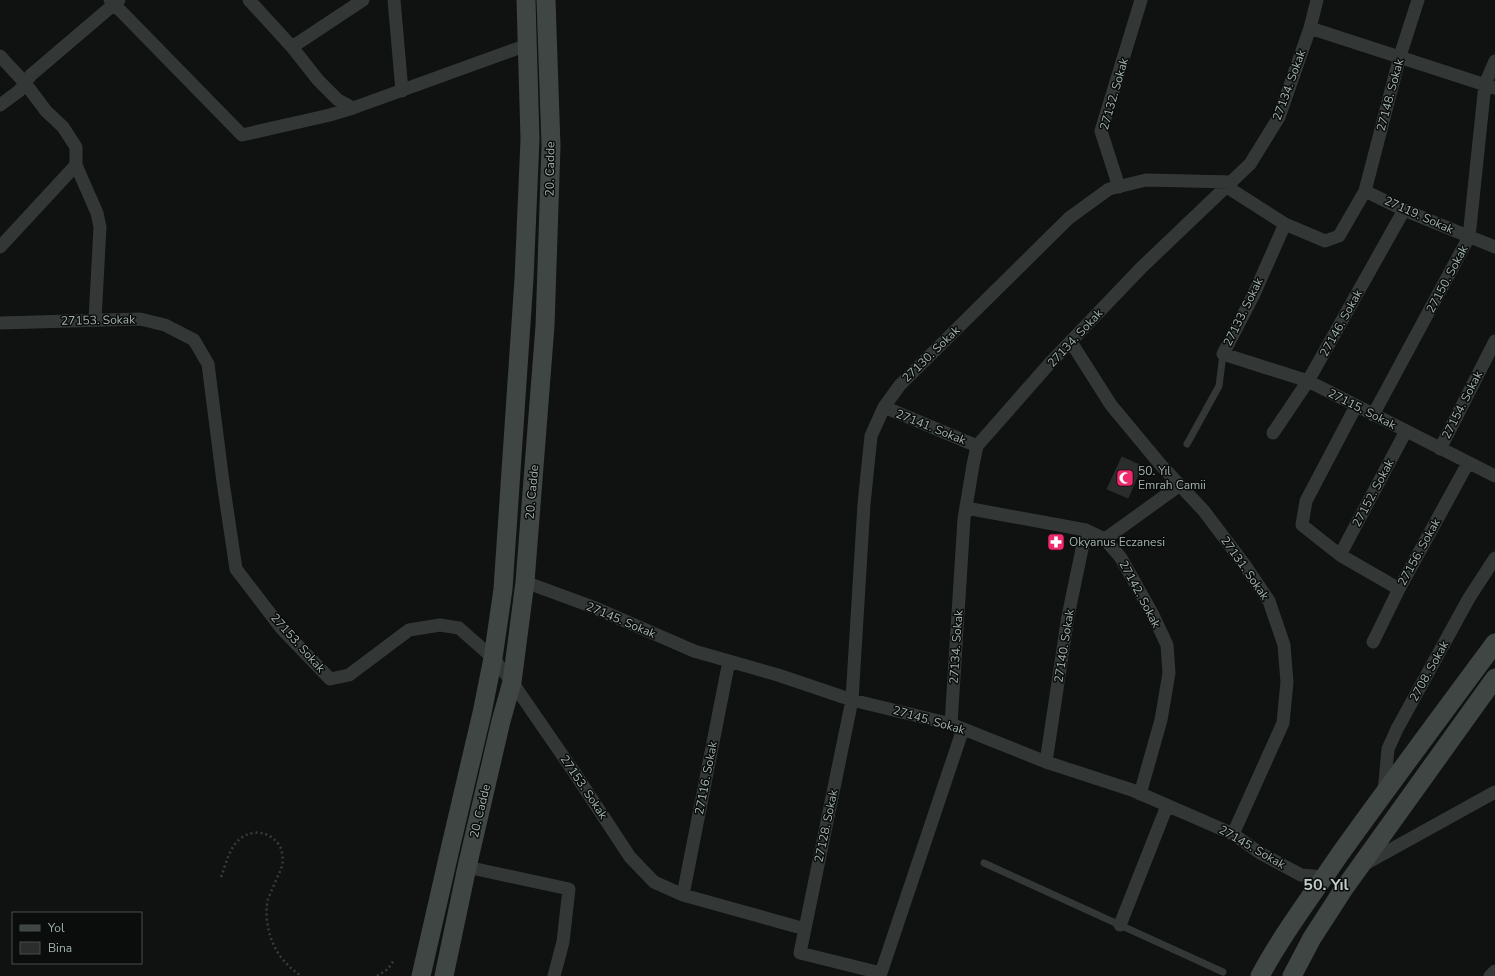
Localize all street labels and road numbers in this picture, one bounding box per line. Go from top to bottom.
street label: 27134. Sokak [1269,46,1310,123]
street label: 27132. Sokak [1096,55,1132,132]
street label: 27148. Sokak [1373,56,1408,133]
street label: 20. Cadde [542,141,558,197]
street label: 27119. Sokak [1382,193,1457,238]
street label: 27150. Sokak [1423,242,1472,316]
street label: 27133. Sokak [1220,274,1267,349]
street label: 27146. Sokak [1316,286,1366,359]
street label: 27134. Sokak [1044,305,1107,371]
street label: 27153. Sokak [61,311,136,329]
street label: 27130. Sokak [899,322,964,386]
street label: 27154. Sokak [1438,367,1486,442]
street label: 27115. Sokak [1325,385,1400,433]
street label: 27141. Sokak [894,406,969,449]
street label: 27152. Sokak [1349,456,1398,530]
street label: 20. Cadde [522,464,542,520]
street label: 27156. Sokak [1394,515,1444,588]
street label: 27131. Sokak [1217,533,1273,604]
street label: 27142. Sokak [1116,557,1165,631]
street label: 27145. Sokak [584,598,659,642]
street label: 27140. Sokak [1050,607,1078,684]
street label: 27134. Sokak [945,608,967,685]
street label: 27153. Sokak [267,610,329,677]
street label: 2708. Sokak [1406,637,1453,704]
street label: 27145. Sokak [891,702,968,738]
street label: 27116. Sokak [691,739,721,816]
street label: 27153. Sokak [557,752,612,823]
street label: 20. Cadde [466,782,494,840]
street label: 27128. Sokak [810,787,842,864]
street label: 27145. Sokak [1216,822,1289,873]

